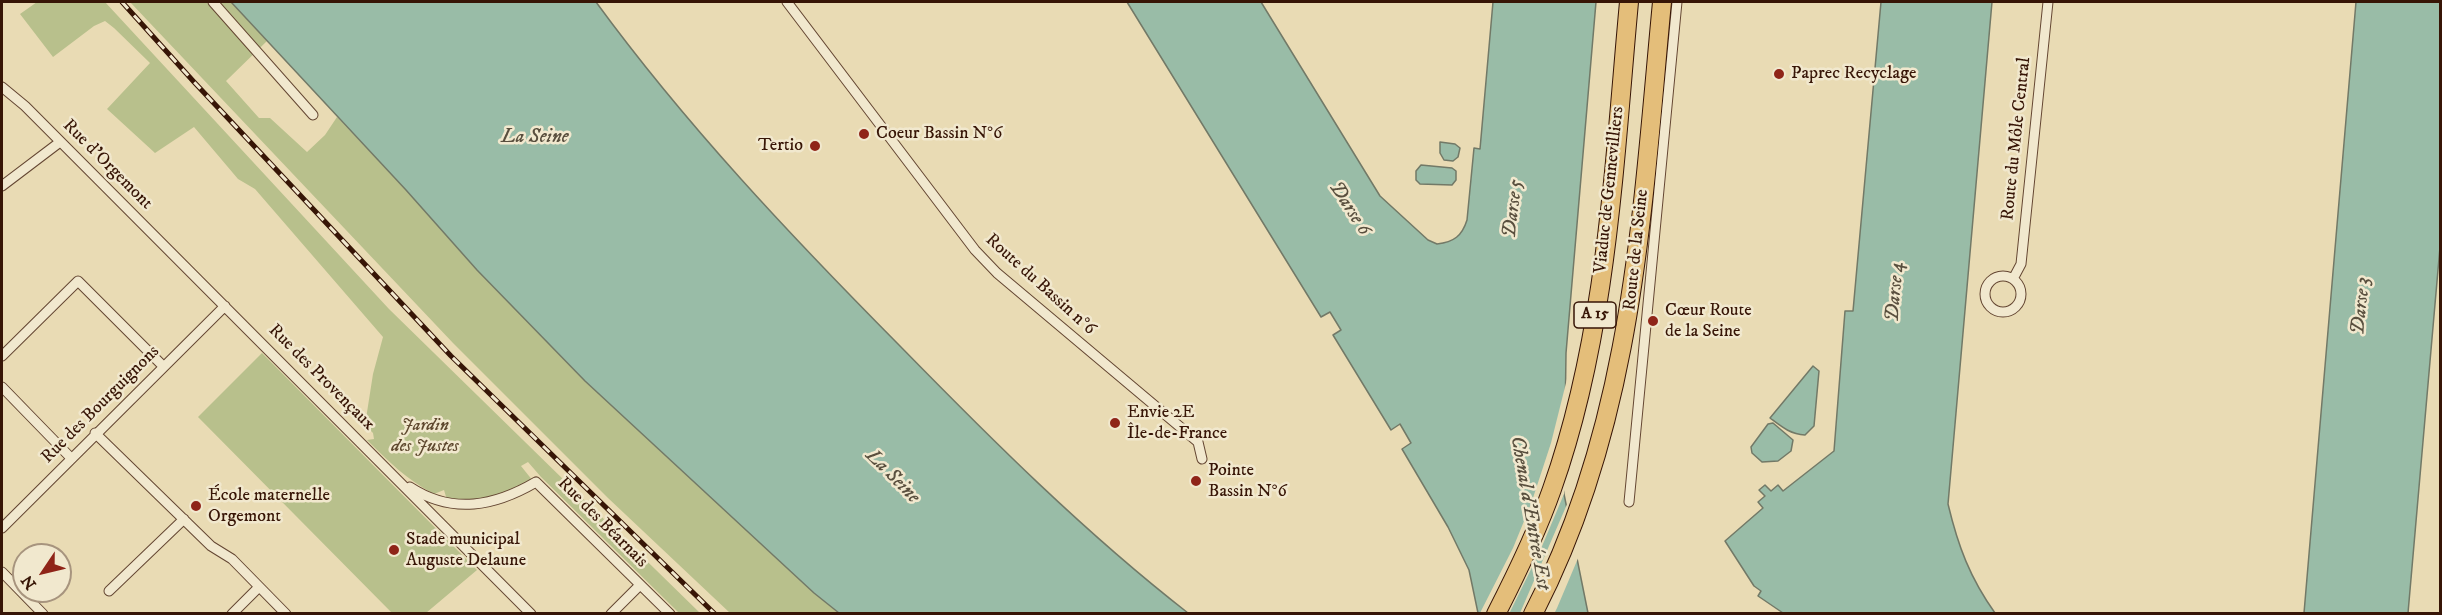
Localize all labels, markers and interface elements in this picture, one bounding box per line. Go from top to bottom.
street label: Route du Môle Central [1998,56,2036,222]
place label: Paprec Recyclage [1791,63,1916,85]
marker: Paprec Recyclage [1772,67,1786,81]
street label: Viaduc de Gennevilliers [1591,106,1629,274]
street label: Rue d'Orgemont [57,115,157,215]
place label: Coeur Bassin N°6 [876,123,1002,145]
water label: La Seine [501,126,569,150]
marker: Coeur Bassin N°6 [857,127,871,141]
place label: Tertio [758,135,803,157]
marker: Tertio [808,139,822,153]
water label: Darse 6 [1323,177,1375,241]
water label: Darse 5 [1499,179,1529,239]
street label: Route de la Seine [1620,188,1654,312]
street label: Route du Bassin n°6 [980,230,1100,340]
water label: Darse 4 [1881,261,1911,323]
water label: Darse 3 [2347,276,2377,336]
place label: Cœur Route de la Seine [1665,300,1752,342]
road number: A 15 [1574,302,1616,328]
marker: Cœur Route de la Seine [1646,314,1660,328]
street label: Rue des Provençaux [263,320,379,436]
street label: Rue des Bourguignons [37,341,165,469]
place label: Envie 2E Île-de-France [1127,402,1227,444]
park label: Jardin des Justes [391,415,459,458]
marker: Envie 2E Île-de-France [1108,416,1122,430]
water label: Chenal d'Entrée Est [1504,434,1554,592]
water label: La Seine [860,445,924,509]
place label: Pointe Bassin N°6 [1208,460,1287,502]
street label: Rue des Béarnais [552,473,652,573]
marker: Pointe Bassin N°6 [1189,474,1203,488]
place label: École maternelle Orgemont [208,485,330,528]
marker: École maternelle Orgemont [189,499,203,513]
place label: Stade municipal Auguste Delaune [406,529,526,572]
north arrow [12,543,72,603]
marker: Stade municipal Auguste Delaune [387,543,401,557]
text: N [17,571,41,593]

